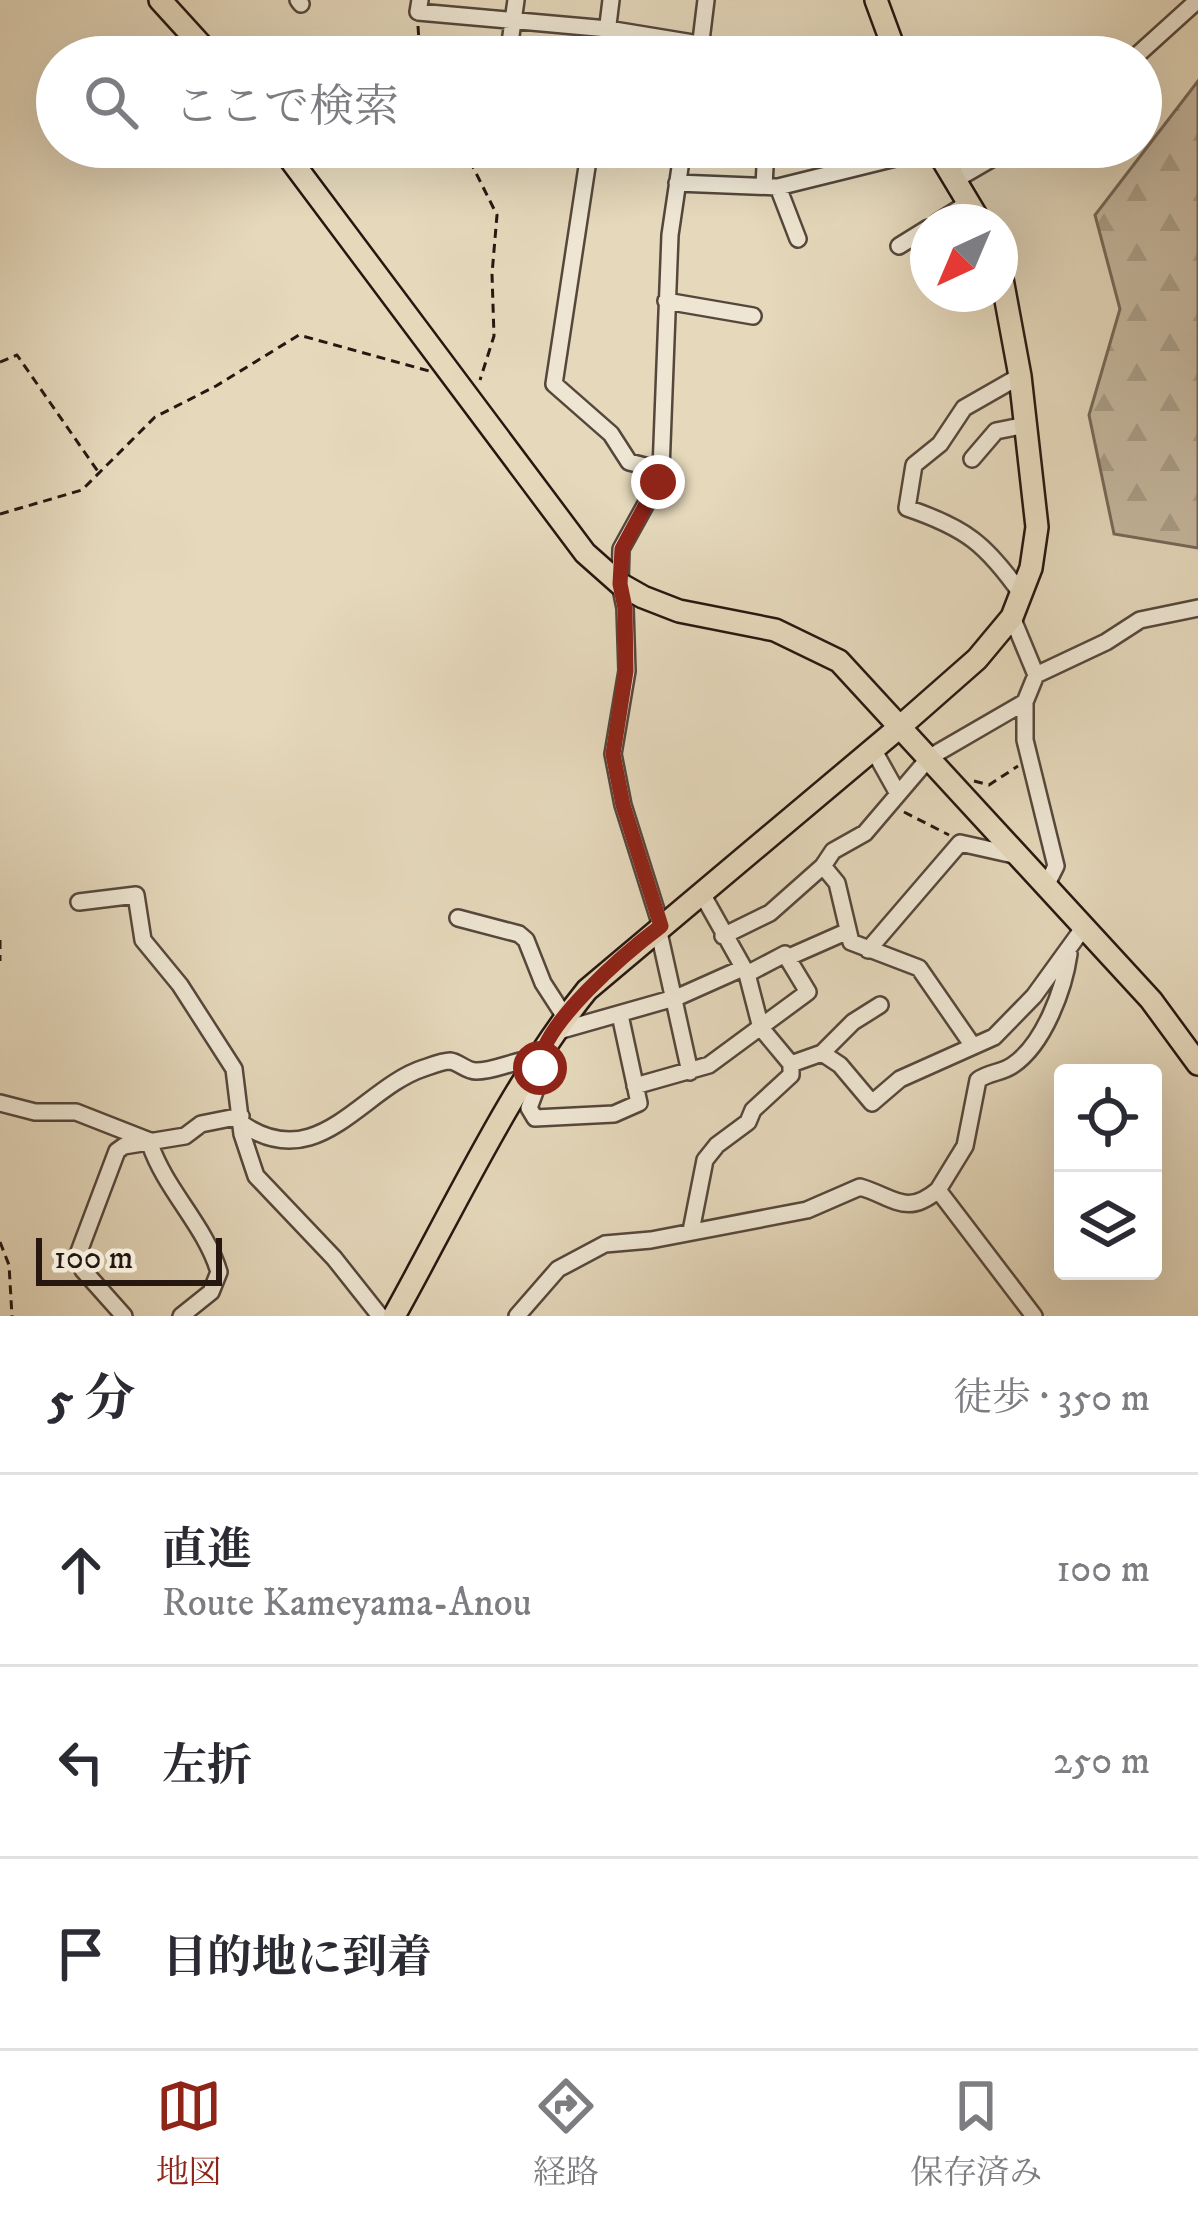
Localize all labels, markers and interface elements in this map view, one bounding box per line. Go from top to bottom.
search box [36,36,1162,168]
icon: search [78,69,144,135]
text: ここで検索 [174,80,399,136]
north arrow [910,204,1018,312]
route end [631,455,685,509]
route start [513,1041,567,1095]
map controls [1054,1064,1162,1280]
button: locate [1054,1064,1162,1172]
button: layers [1054,1172,1162,1280]
scale bar [36,1232,222,1285]
text: 100 m [54,1238,133,1279]
text: 5 分 [48,1368,135,1432]
text: 徒歩 · 350 m [953,1374,1150,1423]
text: 直進 [162,1523,252,1579]
icon: ahead [48,1537,114,1603]
text: 100 m [1056,1545,1150,1594]
text: Route Kameyama-Anou [162,1579,532,1628]
icon: left [48,1729,114,1795]
text: 250 m [1053,1737,1150,1786]
text: 左折 [162,1739,252,1795]
icon: arrive [48,1921,114,1987]
text: 目的地に到着 [162,1931,432,1987]
tab: 地図 [156,2073,222,2194]
tab: 経路 [533,2073,599,2194]
tab: 保存済み [910,2073,1042,2194]

